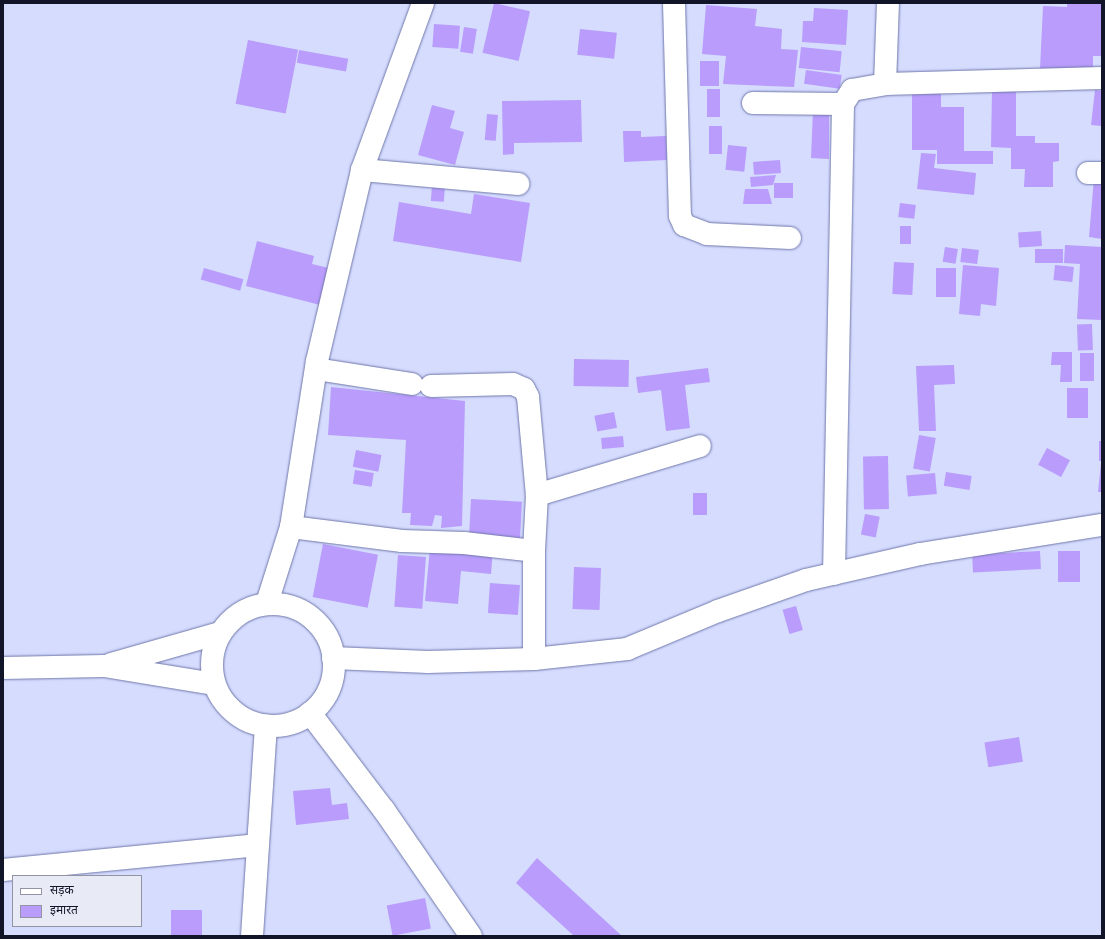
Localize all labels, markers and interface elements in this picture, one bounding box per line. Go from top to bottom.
legend [12,875,142,927]
text: सड़क [50,883,74,897]
text: इमारत [50,903,78,917]

